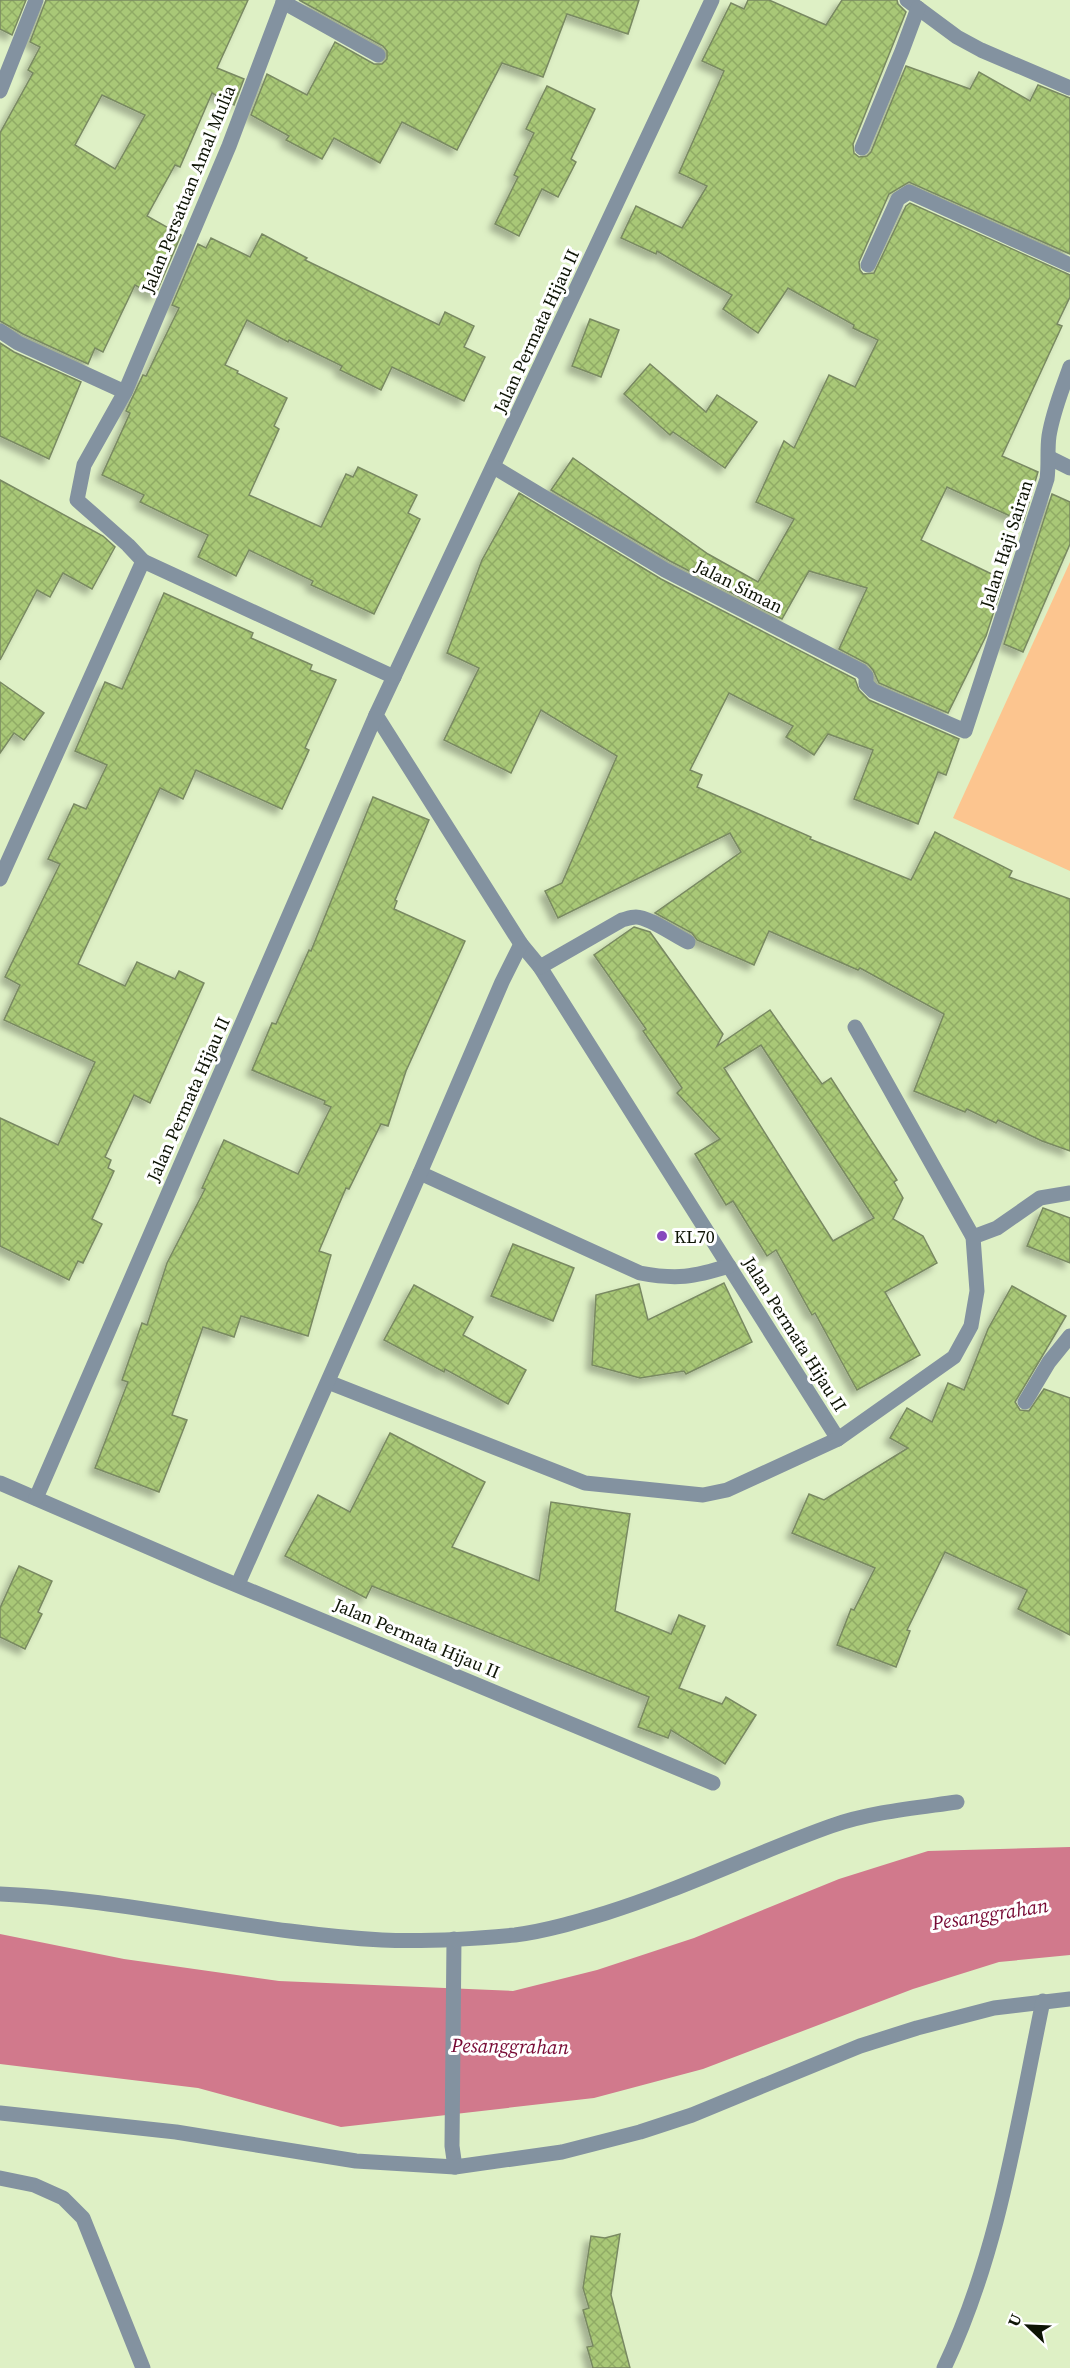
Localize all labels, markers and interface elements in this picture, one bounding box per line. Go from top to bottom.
street label: Jalan Persatuan Amal Mulia [134,81,242,298]
street label: Jalan Permata Hijau II [487,245,585,418]
street label: Jalan Haji Sairan [973,477,1039,612]
street label: Jalan Siman [690,553,787,619]
street label: Jalan Permata Hijau II [140,1013,236,1186]
place label: KL70 [674,1224,715,1249]
marker: KL70 [655,1229,669,1243]
street label: Jalan Permata Hijau II [737,1251,853,1416]
street label: Jalan Permata Hijau II [329,1591,504,1684]
water label: Pesanggrahan [929,1891,1051,1937]
water label: Pesanggrahan [450,2031,570,2061]
north arrow [998,2296,1058,2356]
text: U [1002,2310,1027,2330]

